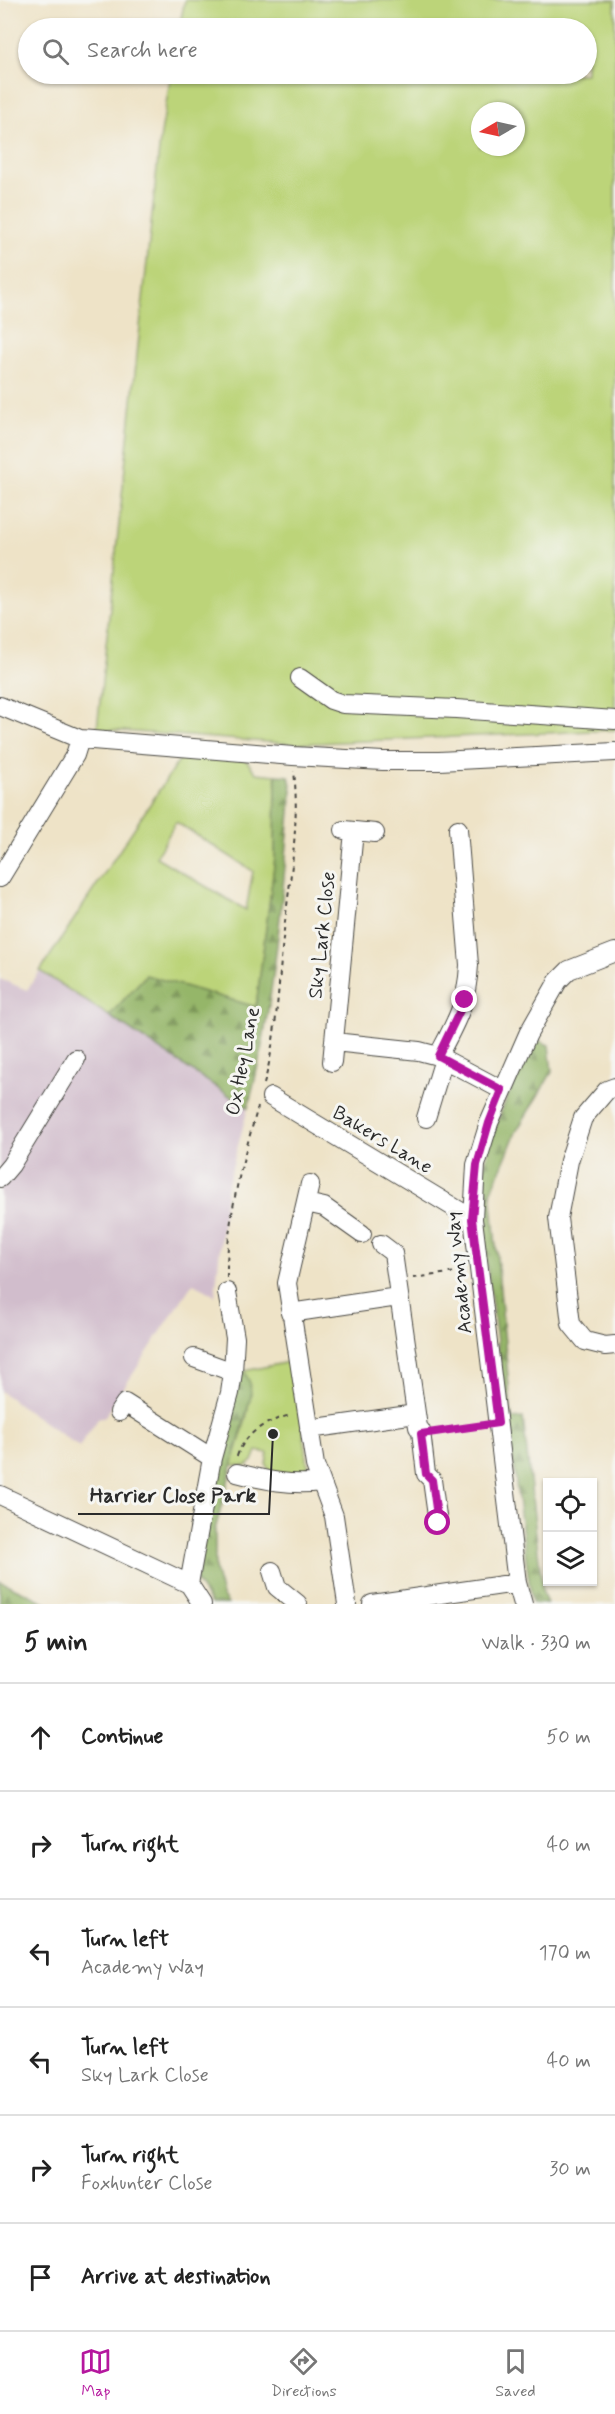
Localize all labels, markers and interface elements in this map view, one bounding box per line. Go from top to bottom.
search box [18,18,597,84]
icon: search [39,35,72,68]
text: Search here [87,37,198,65]
north arrow [471,102,525,156]
street label: Sky Lark Close [302,870,343,1000]
route end [451,986,477,1012]
street label: Ox Hey Lane [220,1005,267,1118]
street label: Bakers Lane [327,1100,437,1181]
street label: Academy Way [440,1210,479,1335]
callout: Harrier Close Park [78,1475,269,1514]
map controls [543,1478,597,1586]
button: locate [543,1478,597,1532]
text: Harrier Close Park [90,1482,257,1510]
route start [424,1509,450,1535]
button: layers [543,1532,597,1586]
text: 5 min [24,1626,88,1660]
text: Walk · 330 m [482,1630,591,1657]
icon: ahead [24,1721,57,1754]
text: Continue [81,1723,163,1751]
text: 50 m [546,1724,591,1751]
icon: right [24,1829,57,1862]
text: Turn right [81,1831,179,1859]
text: 40 m [547,1832,591,1859]
text: Turn left [81,1926,169,1954]
icon: left [24,1937,57,1970]
text: 170 m [539,1940,591,1967]
text: Academy Way [81,1954,204,1981]
text: Turn left [81,2034,169,2062]
icon: left [24,2045,57,2078]
text: 40 m [547,2048,591,2075]
text: Sky Lark Close [81,2062,209,2089]
text: Turn right [81,2142,179,2170]
icon: right [24,2153,57,2186]
text: 30 m [549,2156,591,2183]
text: Foxhunter Close [81,2170,213,2197]
icon: arrive [24,2261,57,2294]
text: Arrive at destination [81,2263,271,2291]
tab: Map [79,2345,112,2402]
tab: Directions [271,2345,337,2402]
tab: Saved [495,2345,536,2402]

